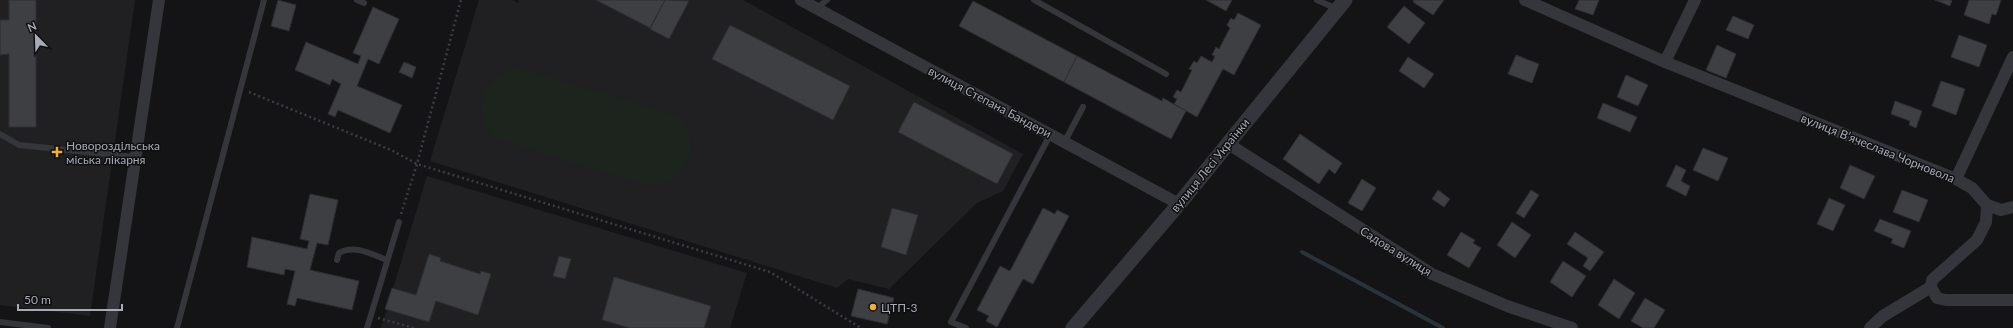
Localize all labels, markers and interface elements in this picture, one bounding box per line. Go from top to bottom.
north arrow [16,16,56,56]
text: N [25,19,38,34]
street label: вулиця Степана Бандери [926,63,1054,141]
street label: вулиця Вʼячеслава Чорновола [1799,110,1957,186]
street label: вулиця Лесі Українки [1168,115,1253,215]
place label: Новороздільська міська лікарня [66,138,160,167]
marker: Новороздільська міська лікарня [51,146,63,158]
street label: Садова вулиця [1357,223,1435,279]
scale bar [18,286,122,312]
text: 50 m [24,292,51,307]
place label: ЦТП-3 [881,300,917,315]
marker: ЦТП-3 [868,302,878,312]

